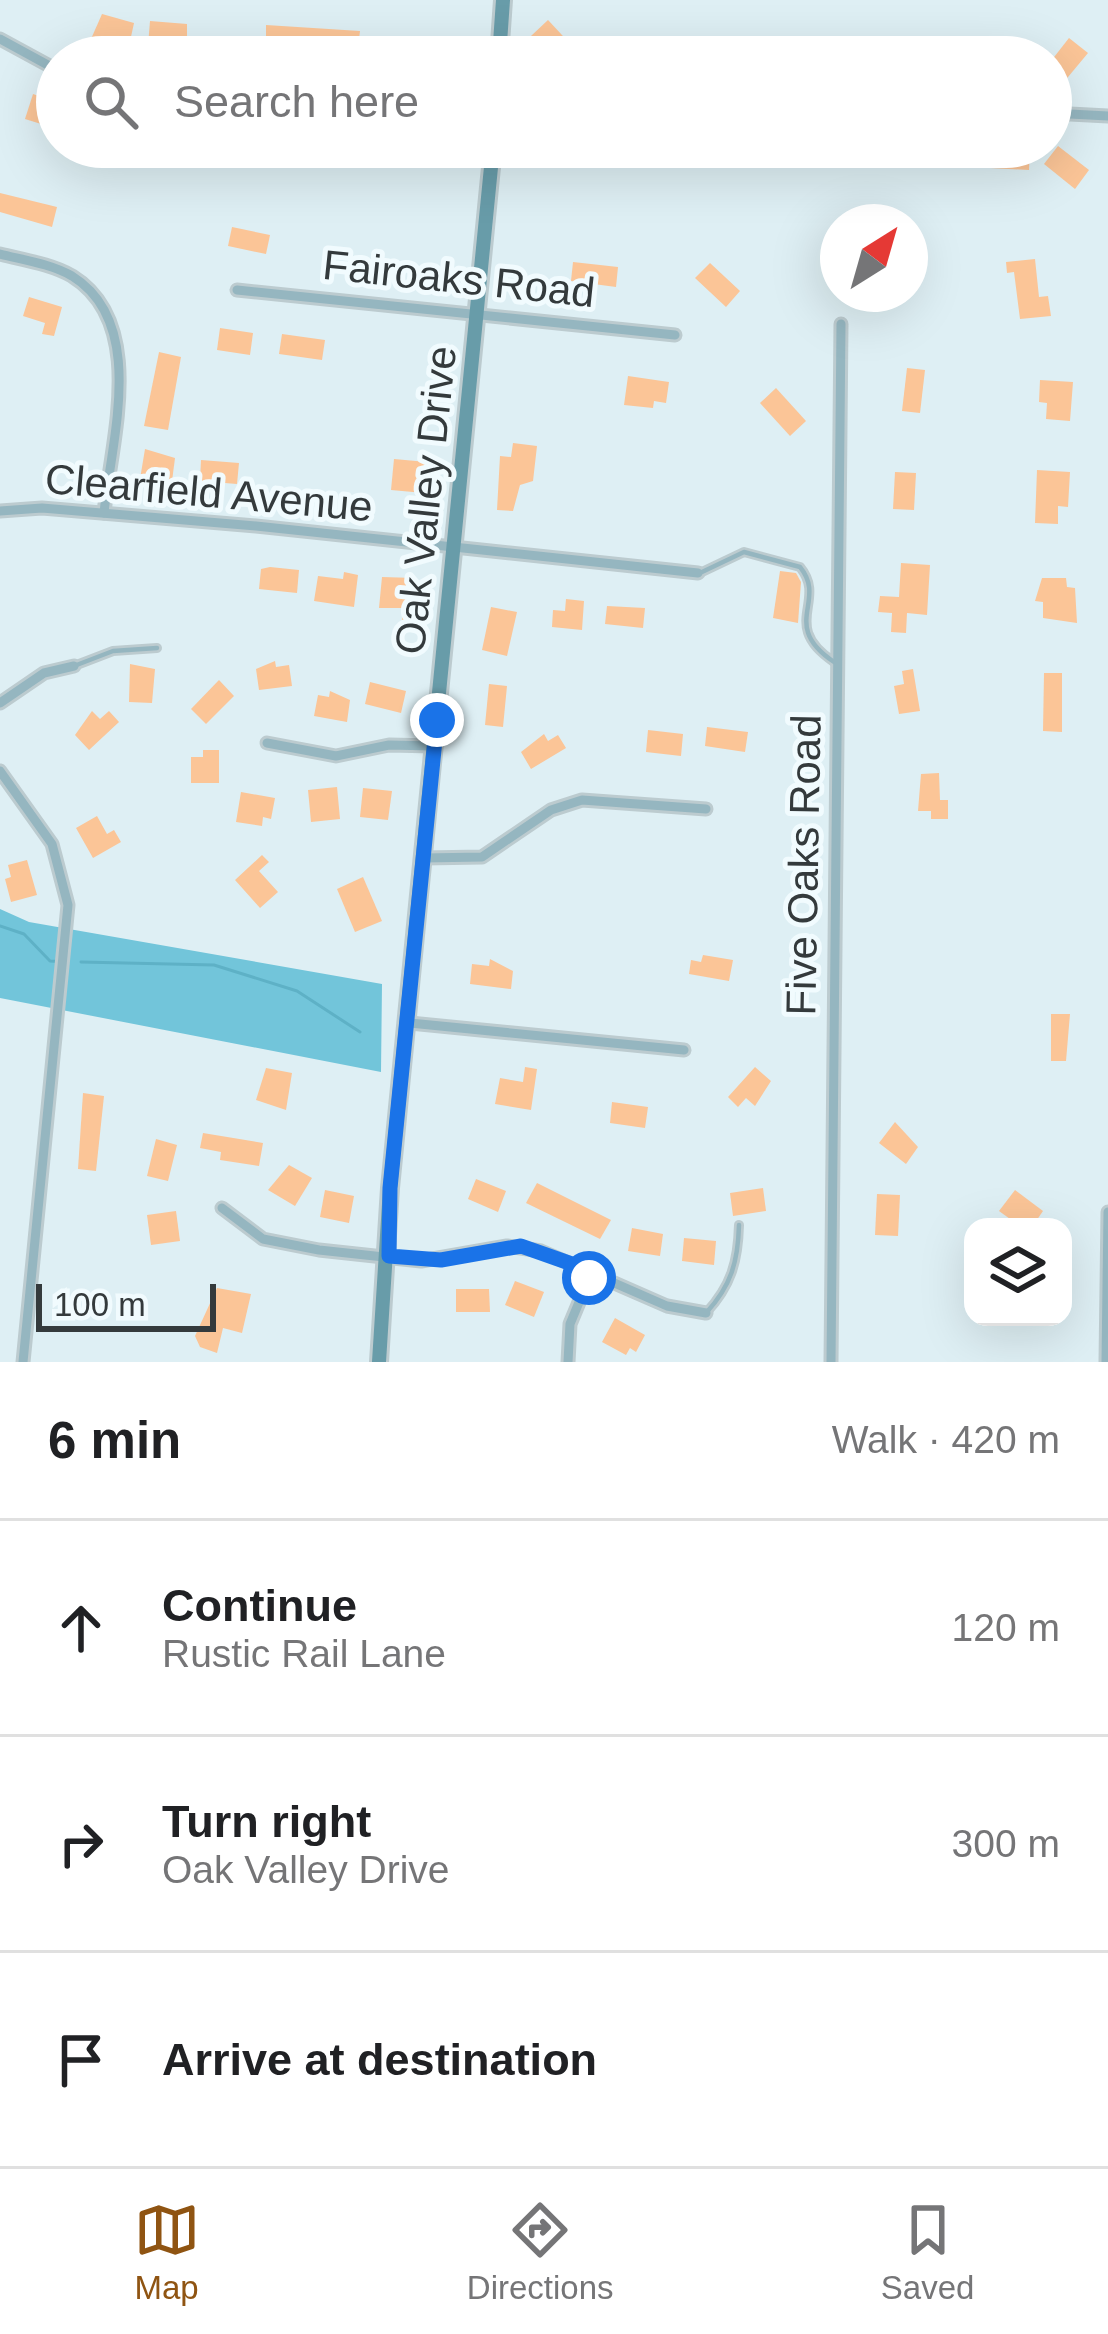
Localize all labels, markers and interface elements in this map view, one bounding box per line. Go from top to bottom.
search box [36,36,1072,168]
icon: search [78,69,144,135]
text: Search here [174,76,419,127]
north arrow [820,204,928,312]
street label: Fairoaks Road [321,241,597,316]
street label: Oak Valley Drive [386,344,465,656]
street label: Clearfield Avenue [43,455,375,530]
route end [410,693,464,747]
street label: Five Oaks Road [777,714,830,1016]
map controls [964,1218,1072,1326]
button: layers [964,1218,1072,1326]
route start [562,1251,616,1305]
scale bar [36,1278,216,1331]
text: 100 m [54,1286,146,1323]
text: 6 min [48,1412,181,1469]
text: Walk · 420 m [832,1418,1060,1461]
text: Continue [162,1580,357,1631]
icon: ahead [48,1595,114,1661]
text: 120 m [952,1606,1060,1649]
text: Rustic Rail Lane [162,1632,446,1675]
text: Turn right [162,1796,371,1847]
icon: right [48,1811,114,1877]
text: 300 m [952,1822,1060,1865]
text: Oak Valley Drive [162,1848,450,1891]
icon: arrive [48,2027,114,2093]
text: Arrive at destination [162,2034,597,2085]
tab: Map [134,2197,200,2307]
tab: Directions [467,2197,614,2307]
tab: Saved [881,2197,974,2307]

